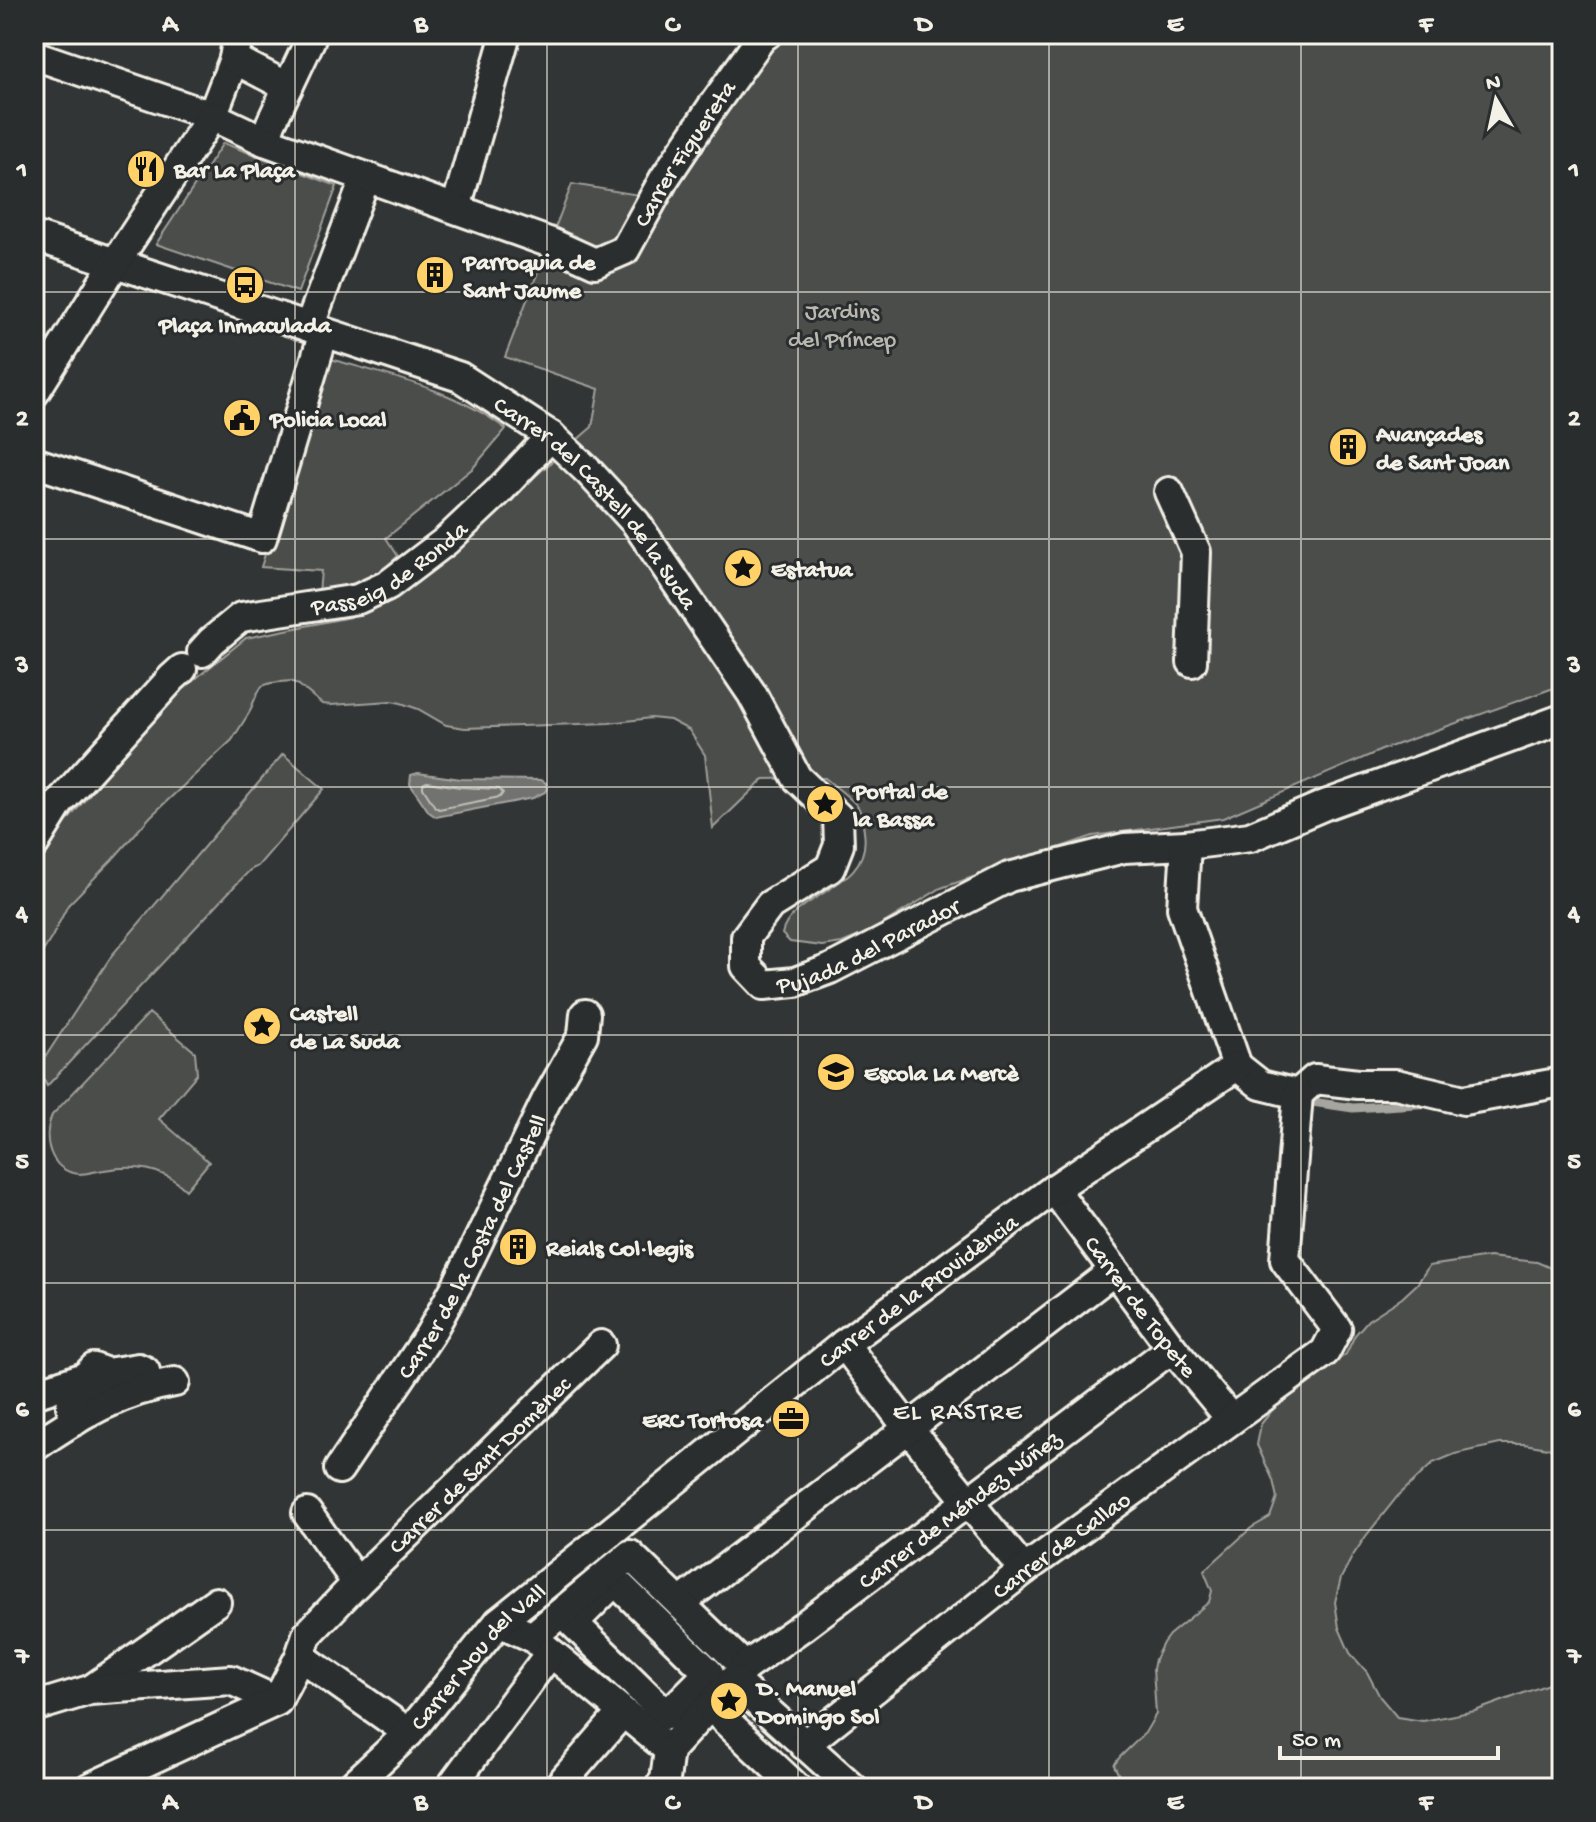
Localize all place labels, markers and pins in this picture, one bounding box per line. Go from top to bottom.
restaurant icon: Bar La Plaça [125,148,167,190]
place label: Bar La Plaça [173,158,297,187]
place label: Parroquia de Sant Jaume [461,250,597,307]
building icon: Parroquia de Sant Jaume [414,254,456,296]
bus stop icon: Plaça Inmaculada [224,264,266,306]
place label: Plaça Inmaculada [157,313,333,342]
public building icon: Policia Local [221,397,263,439]
place label: Policia Local [268,407,387,436]
place label: Avançades de Sant Joan [1375,422,1510,479]
building icon: Avançades de Sant Joan [1327,426,1369,468]
place icon: Estatua [722,547,764,589]
place label: Estatua [771,557,854,586]
place label: Portal de la Bassa [851,779,949,836]
place icon: Portal de la Bassa [804,783,846,825]
place label: Castell de La Suda [290,1001,401,1058]
place icon: Castell de La Suda [241,1005,283,1047]
school or university icon: Escola La Mercè [815,1051,857,1093]
place label: Escola La Mercè [864,1061,1020,1090]
building icon: Reials Col·legis [497,1226,539,1268]
place label: Reials Col·legis [545,1236,694,1265]
office icon: ERC Tortosa [770,1398,812,1440]
place label: ERC Tortosa [642,1408,765,1437]
place label: D. Manuel Domingo Sol [755,1676,879,1733]
place icon: D. Manuel Domingo Sol [708,1680,750,1722]

